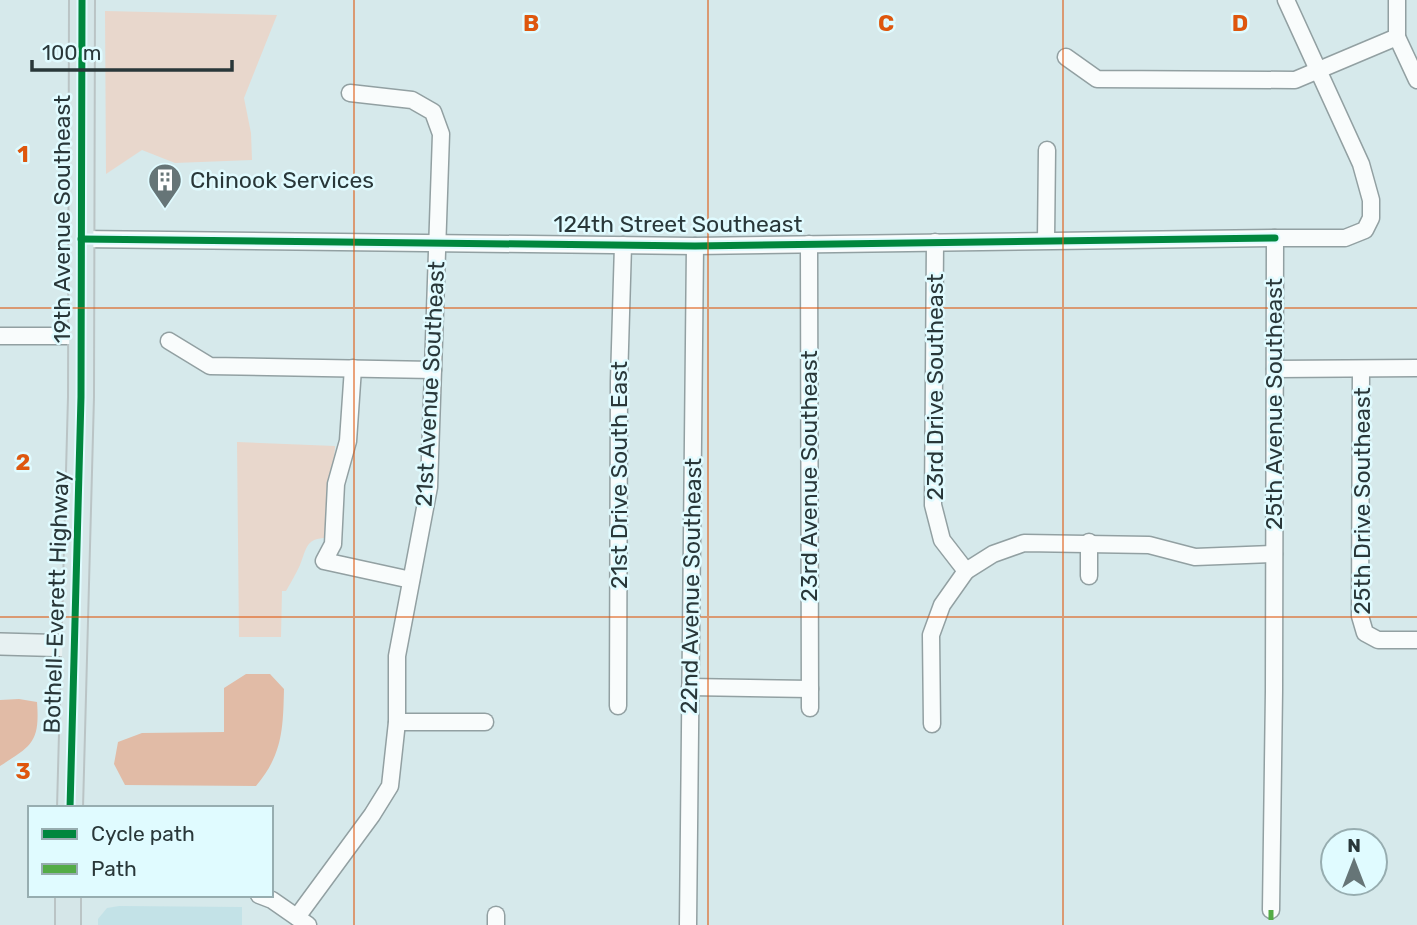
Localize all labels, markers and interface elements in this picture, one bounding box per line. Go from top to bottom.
text: B [523,9,539,37]
text: C [878,9,894,37]
text: D [1232,9,1248,37]
scale bar [32,28,231,72]
text: 100 m [42,40,101,65]
street label: 19th Avenue Southeast [48,95,76,343]
text: 1 [17,140,29,168]
building icon: Chinook Services [146,161,184,210]
place label: Chinook Services [190,166,374,194]
street label: 124th Street Southeast [554,210,802,238]
street label: 21st Avenue Southeast [410,260,450,508]
street label: 23rd Drive Southeast [921,274,949,500]
street label: 25th Avenue Southeast [1260,278,1288,530]
street label: 23rd Avenue Southeast [795,350,823,602]
street label: 21st Drive South East [605,361,633,589]
street label: 25th Drive Southeast [1348,387,1376,615]
text: 2 [16,448,30,476]
street label: 22nd Avenue Southeast [675,458,707,714]
street label: Bothell-Everett Highway [37,470,75,734]
text: 3 [15,757,31,785]
legend [28,806,273,897]
text: Cycle path [91,821,195,846]
north arrow [1319,827,1389,897]
text: N [1347,834,1361,857]
text: Path [91,856,137,881]

